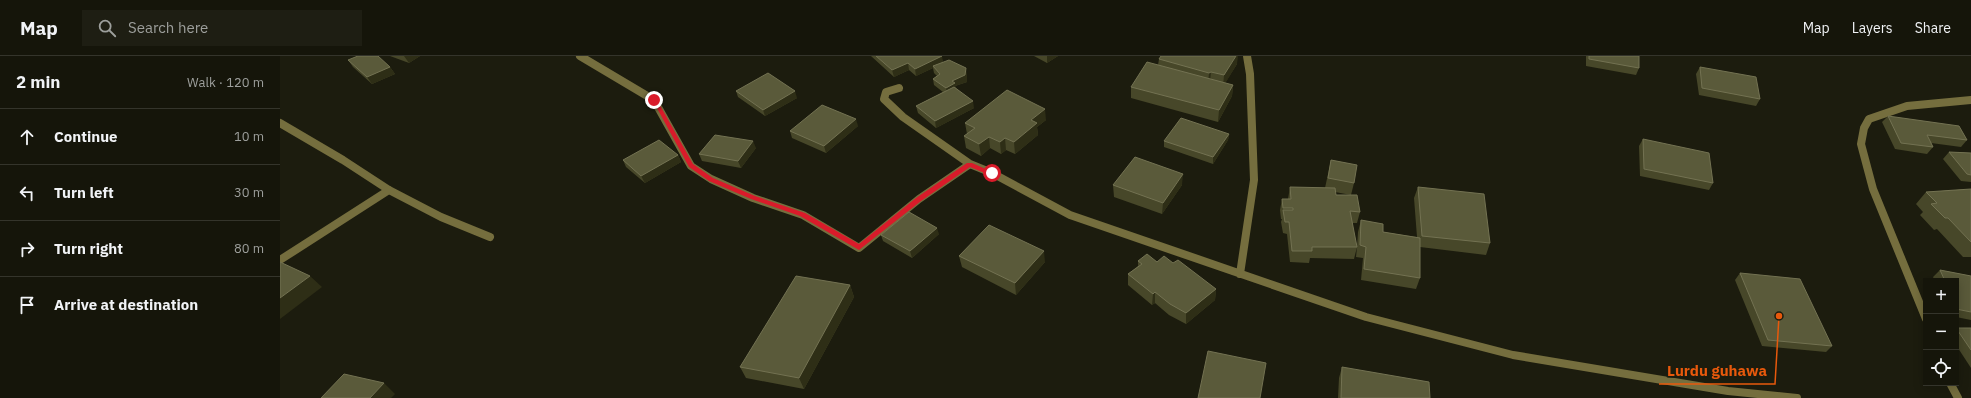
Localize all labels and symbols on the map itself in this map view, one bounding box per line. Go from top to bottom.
route end [645,91,663,109]
route start [983,164,1001,182]
callout: Lurdu guhawa [1659,357,1775,384]
text: Lurdu guhawa [1667,361,1767,380]

